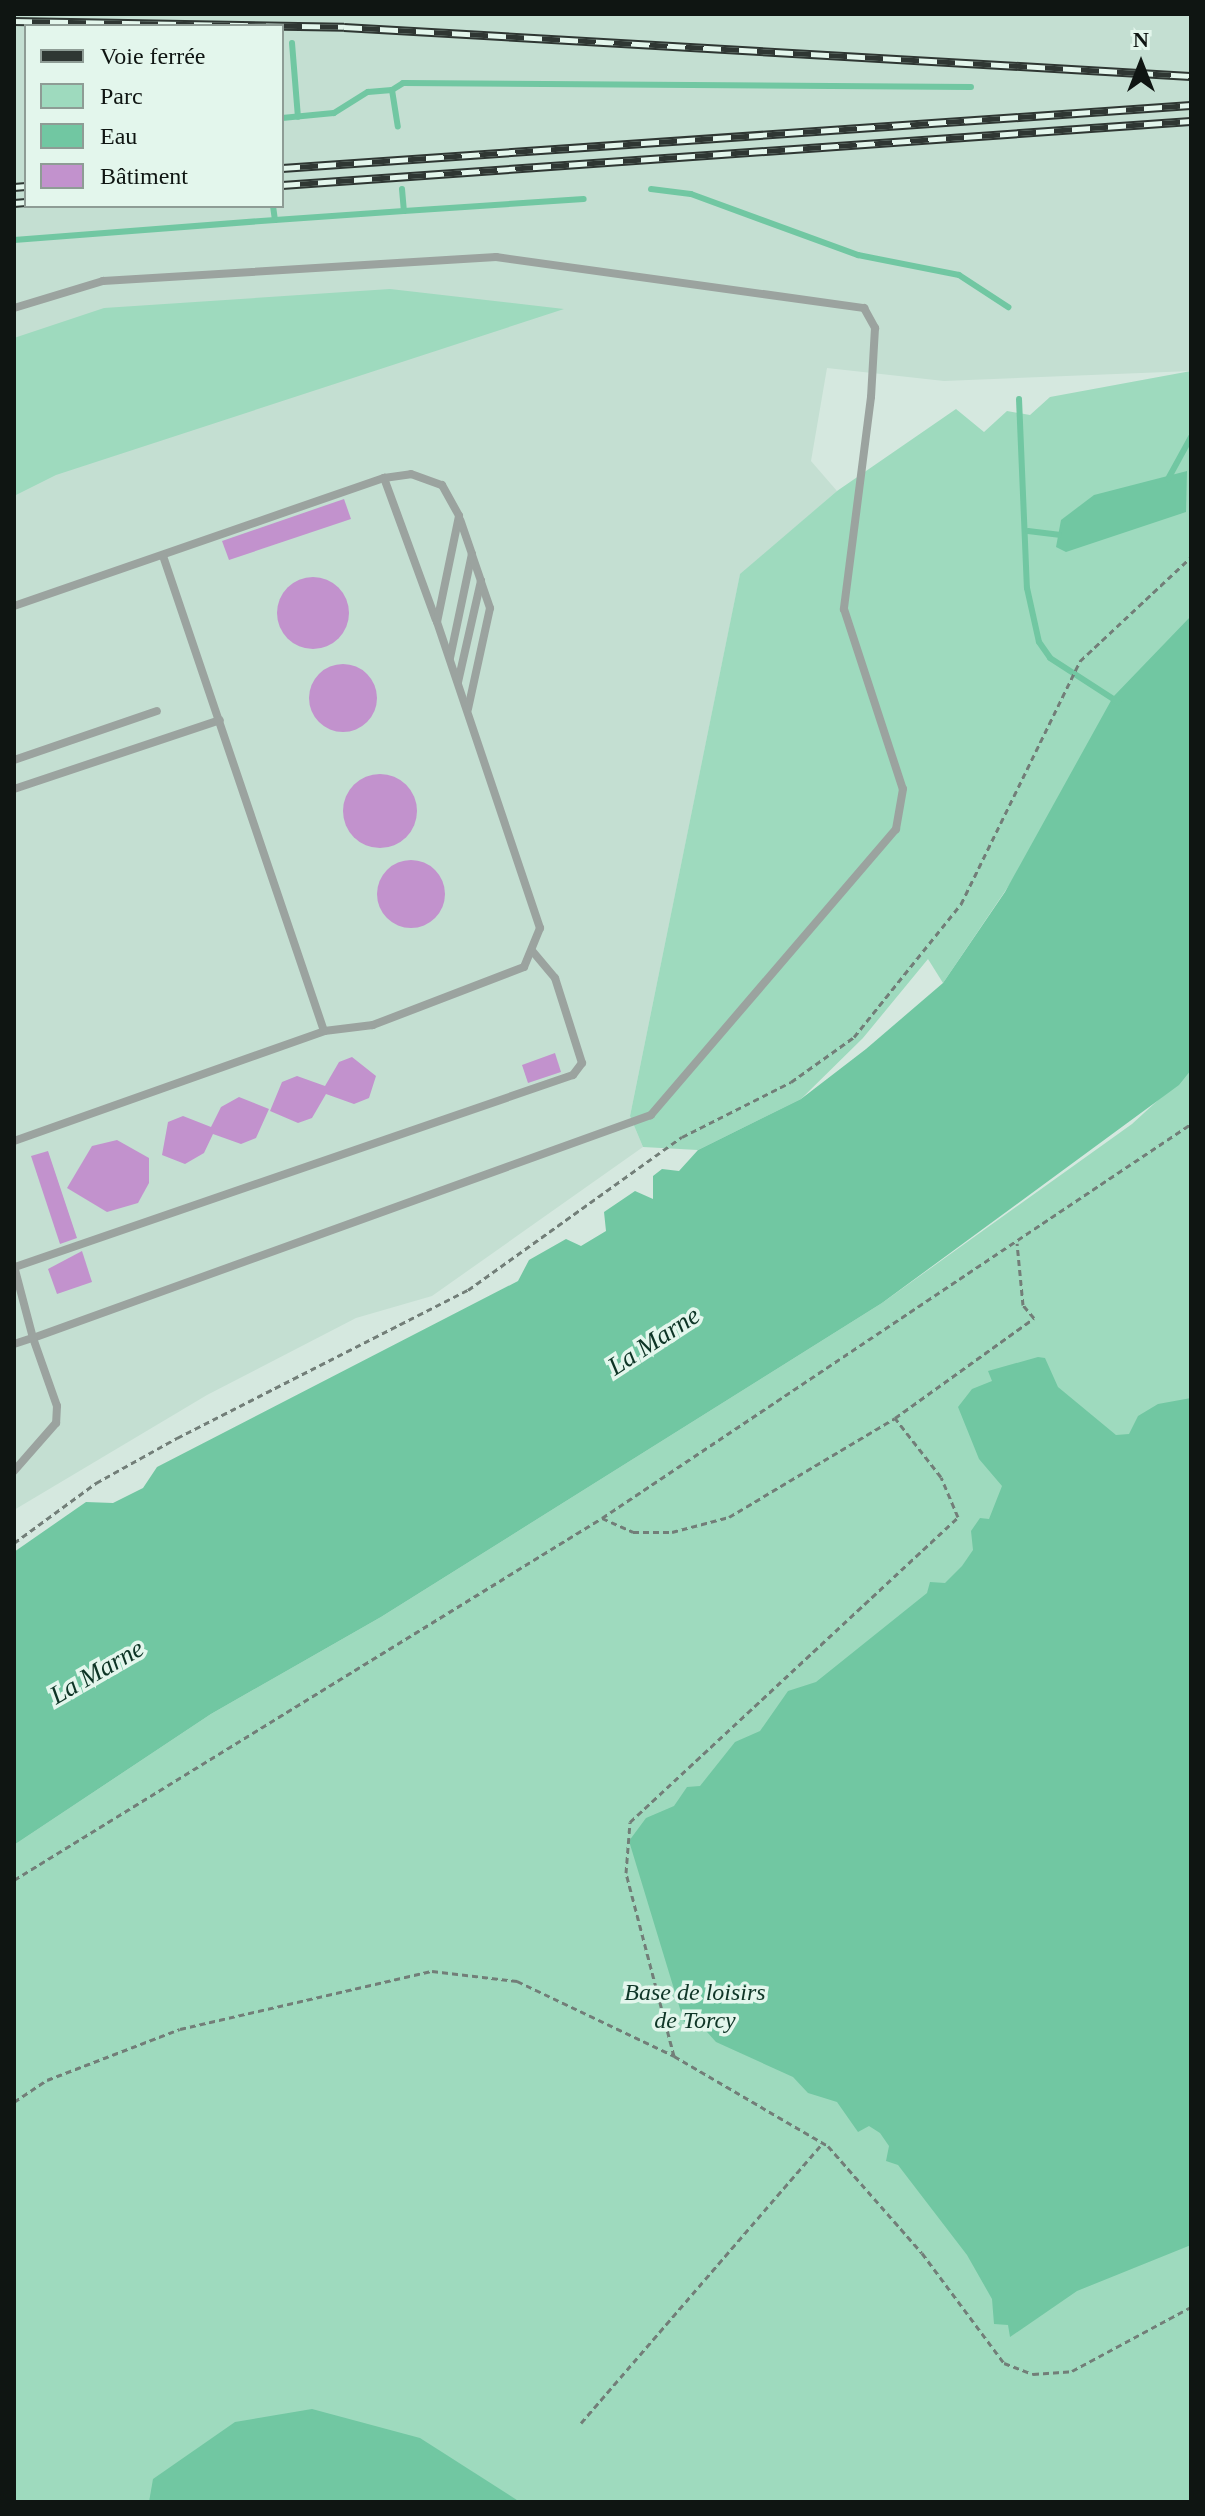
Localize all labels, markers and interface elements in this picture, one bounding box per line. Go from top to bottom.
legend [24,24,284,208]
north arrow [1101,24,1181,104]
text: N [1133,27,1149,52]
text: Voie ferrée [100,43,206,69]
text: Parc [100,83,143,109]
text: Eau [100,123,137,149]
text: Bâtiment [100,163,188,189]
water label: La Marne [602,1300,706,1382]
water label: La Marne [44,1633,150,1711]
park label: Base de loisirs de Torcy [624,1979,766,2035]

